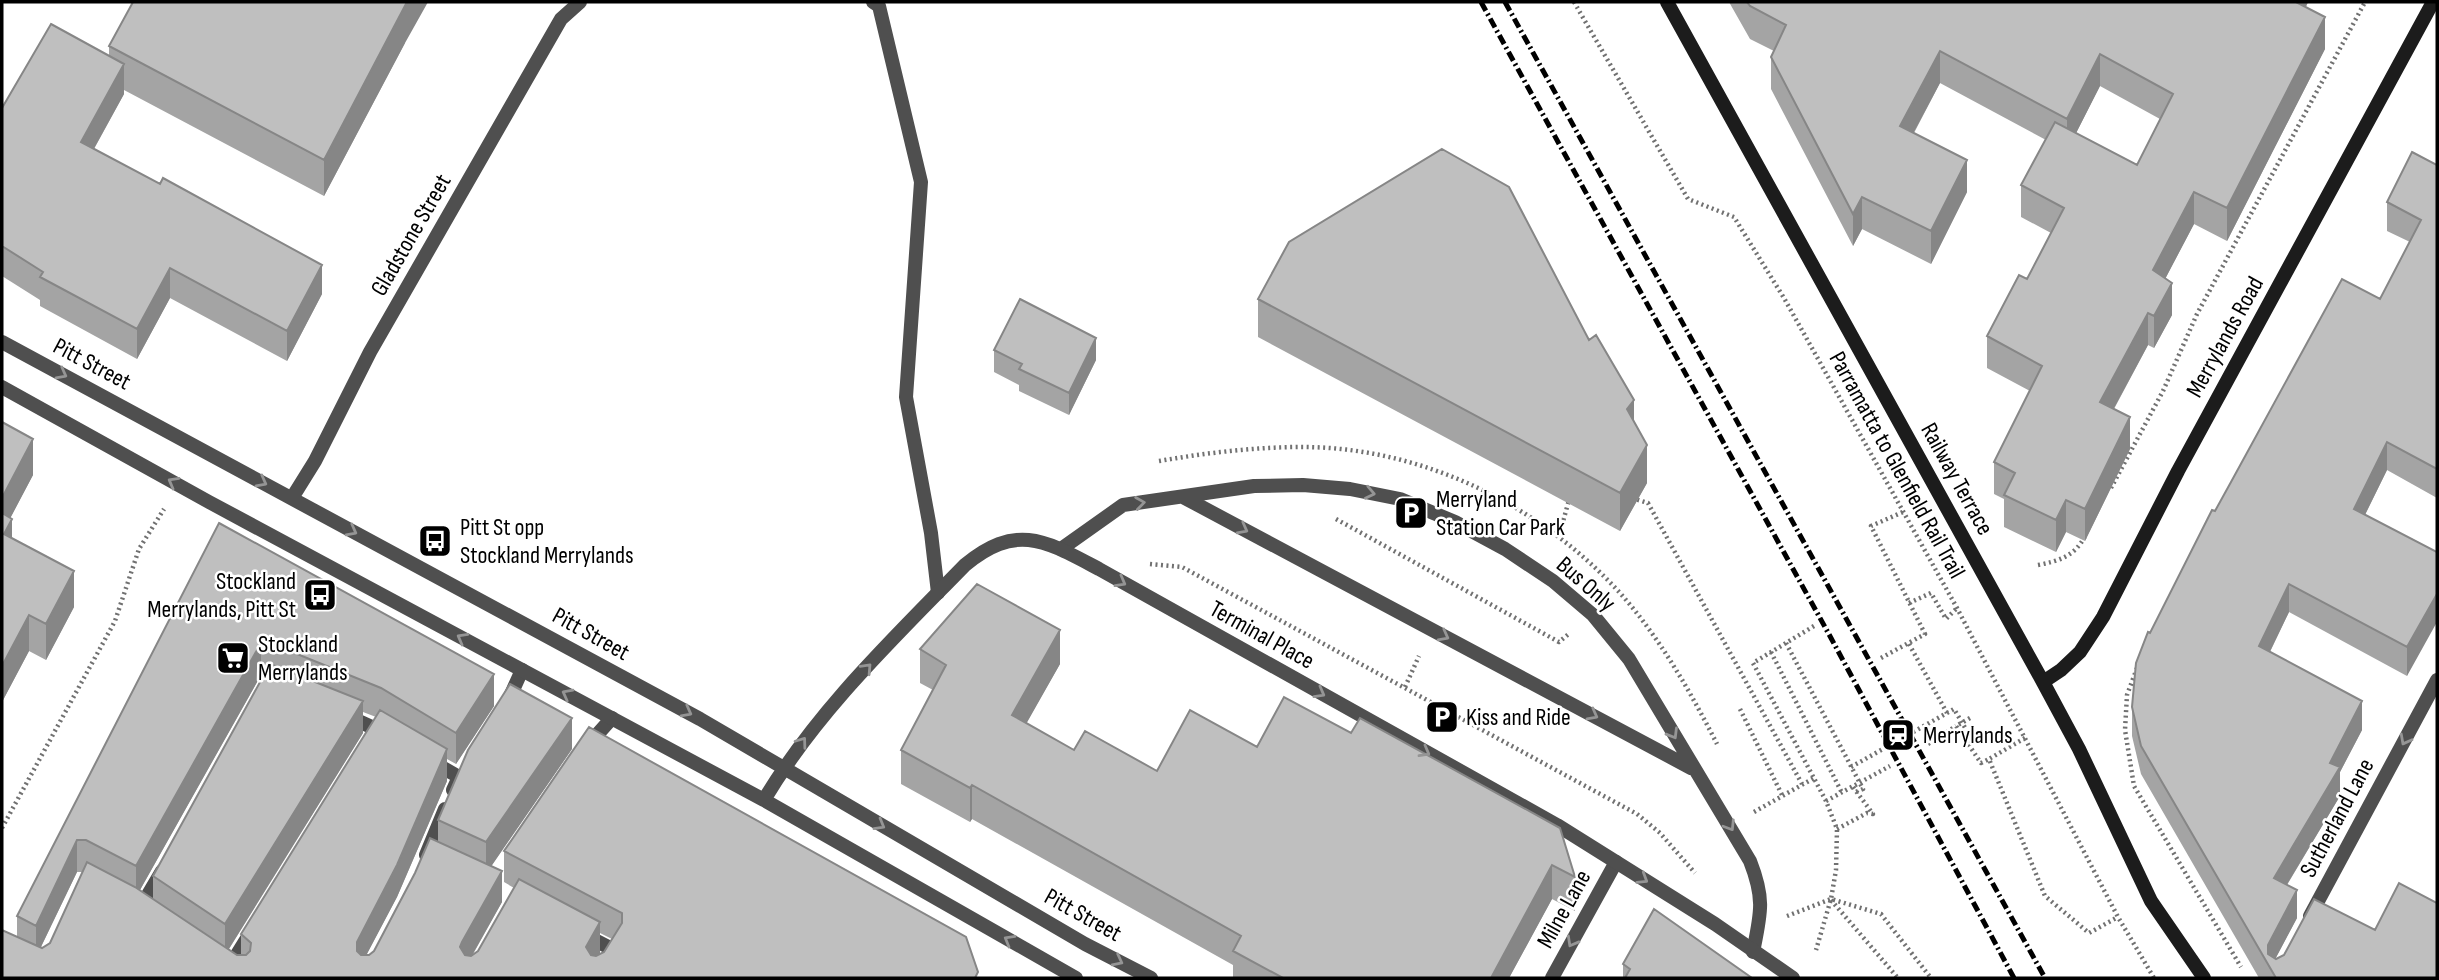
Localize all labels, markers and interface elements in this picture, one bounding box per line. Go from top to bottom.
street label: Gladstone Street [364,169,458,301]
street label: Merrylands Road [2180,272,2270,402]
street label: Pitt Street [48,332,136,396]
street label: Parramatta to Glenfield Rail Trail [1823,347,1971,583]
one-way arrow [55,366,67,379]
street label: Railway Terrace [1914,418,2000,540]
one-way arrow [255,474,267,487]
one-way arrow [168,477,180,491]
one-way arrow [1364,485,1376,500]
place label: Merryland Station Car Park [1436,485,1565,542]
parking icon: Merryland Station Car Park [1392,494,1430,532]
one-way arrow [1134,496,1146,511]
place label: Pitt St opp Stockland Merrylands [460,513,634,570]
one-way arrow [1236,520,1249,534]
one-way arrow [345,522,358,536]
bus stop icon: Pitt St opp Stockland Merrylands [416,522,454,560]
street label: Bus Only [1550,550,1622,618]
place label: Stockland Merrylands, Pitt St [147,567,296,624]
one-way arrow [1114,574,1126,587]
bus stop icon: Stockland Merrylands, Pitt St [301,576,339,614]
street label: Terminal Place [1205,594,1319,676]
street label: Pitt Street [547,601,635,667]
one-way arrow [1437,627,1449,641]
place label: Stockland Merrylands [258,630,348,687]
one-way arrow [457,632,469,646]
supermarket icon: Stockland Merrylands [214,639,252,677]
one-way arrow [859,663,871,676]
one-way arrow [1312,685,1325,698]
one-way arrow [561,689,574,702]
parking icon: Kiss and Ride [1423,698,1461,736]
place label: Kiss and Ride [1466,703,1571,732]
one-way arrow [680,704,692,717]
one-way arrow [1585,707,1598,720]
station icon: Merrylands [1879,716,1917,754]
place label: Merrylands [1923,721,2013,750]
one-way arrow [1665,726,1678,739]
one-way arrow [2400,733,2413,745]
one-way arrow [794,737,806,750]
one-way arrow [1418,744,1430,757]
street label: Sutherland Lane [2294,754,2380,882]
one-way arrow [873,817,885,830]
one-way arrow [1722,819,1735,832]
street label: Milne Lane [1531,865,1597,953]
one-way arrow [1635,870,1648,883]
street label: Pitt Street [1039,882,1127,948]
one-way arrow [1567,934,1580,947]
one-way arrow [1004,935,1016,948]
one-way arrow [1111,953,1123,966]

